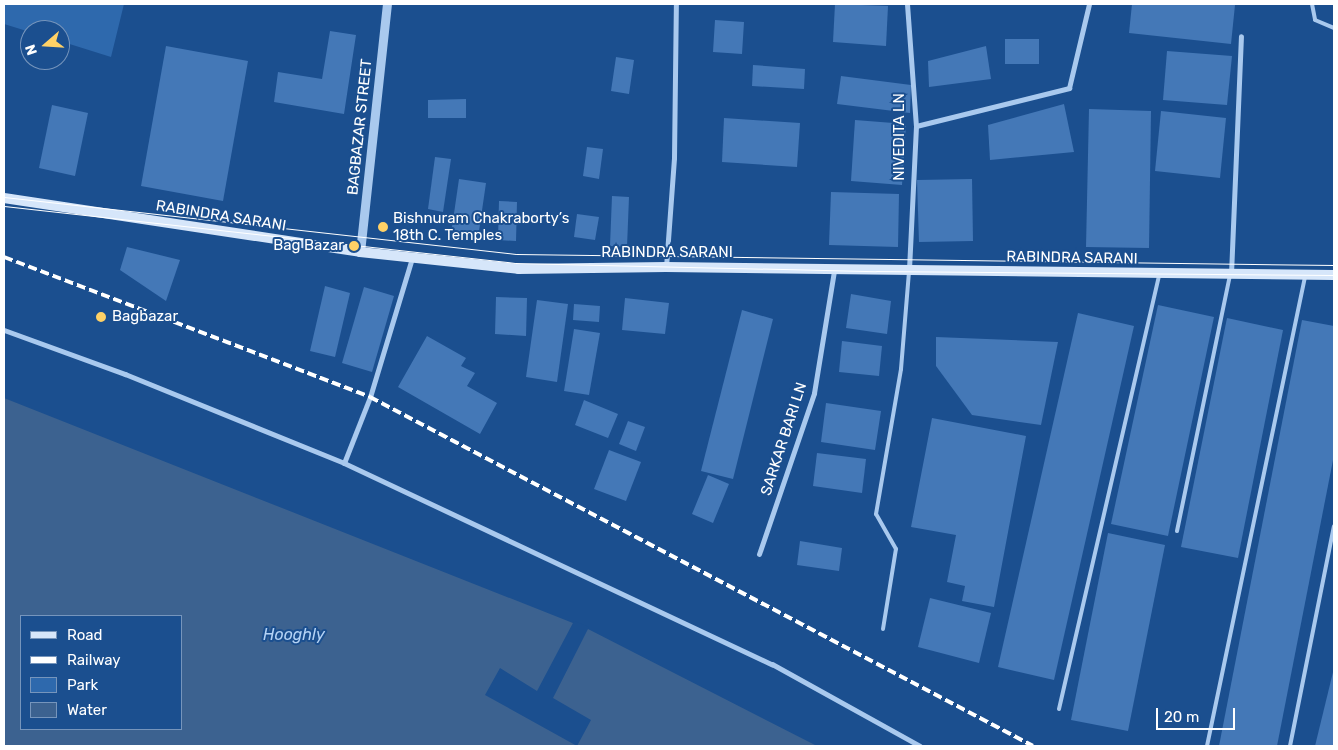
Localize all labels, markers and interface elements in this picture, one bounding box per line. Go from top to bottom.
north arrow [20,20,70,70]
text: N [22,42,41,57]
street label: BAGBAZAR STREET [344,58,376,196]
street label: NIVEDITA LN [891,93,909,181]
street label: RABINDRA SARANI [154,197,288,235]
place label: Bishnuram Chakraborty’s 18th C. Temples [393,209,569,244]
marker: Bishnuram Chakraborty’s 18th C. Temples [377,221,389,233]
place label: Bag Bazar [273,237,344,255]
marker: Bag Bazar [348,240,360,252]
street label: RABINDRA SARANI [601,244,733,262]
street label: RABINDRA SARANI [1006,248,1138,268]
place label: Bagbazar [112,308,178,326]
marker: Bagbazar [94,310,108,324]
street label: SARKAR BARI LN [757,380,811,498]
legend [20,615,182,730]
water label: Hooghly [263,625,325,645]
text: Road [67,626,103,644]
text: Railway [67,651,121,669]
text: Park [67,676,98,694]
scale bar [1158,698,1237,730]
text: Water [67,701,107,719]
text: 20 m [1164,708,1199,726]

